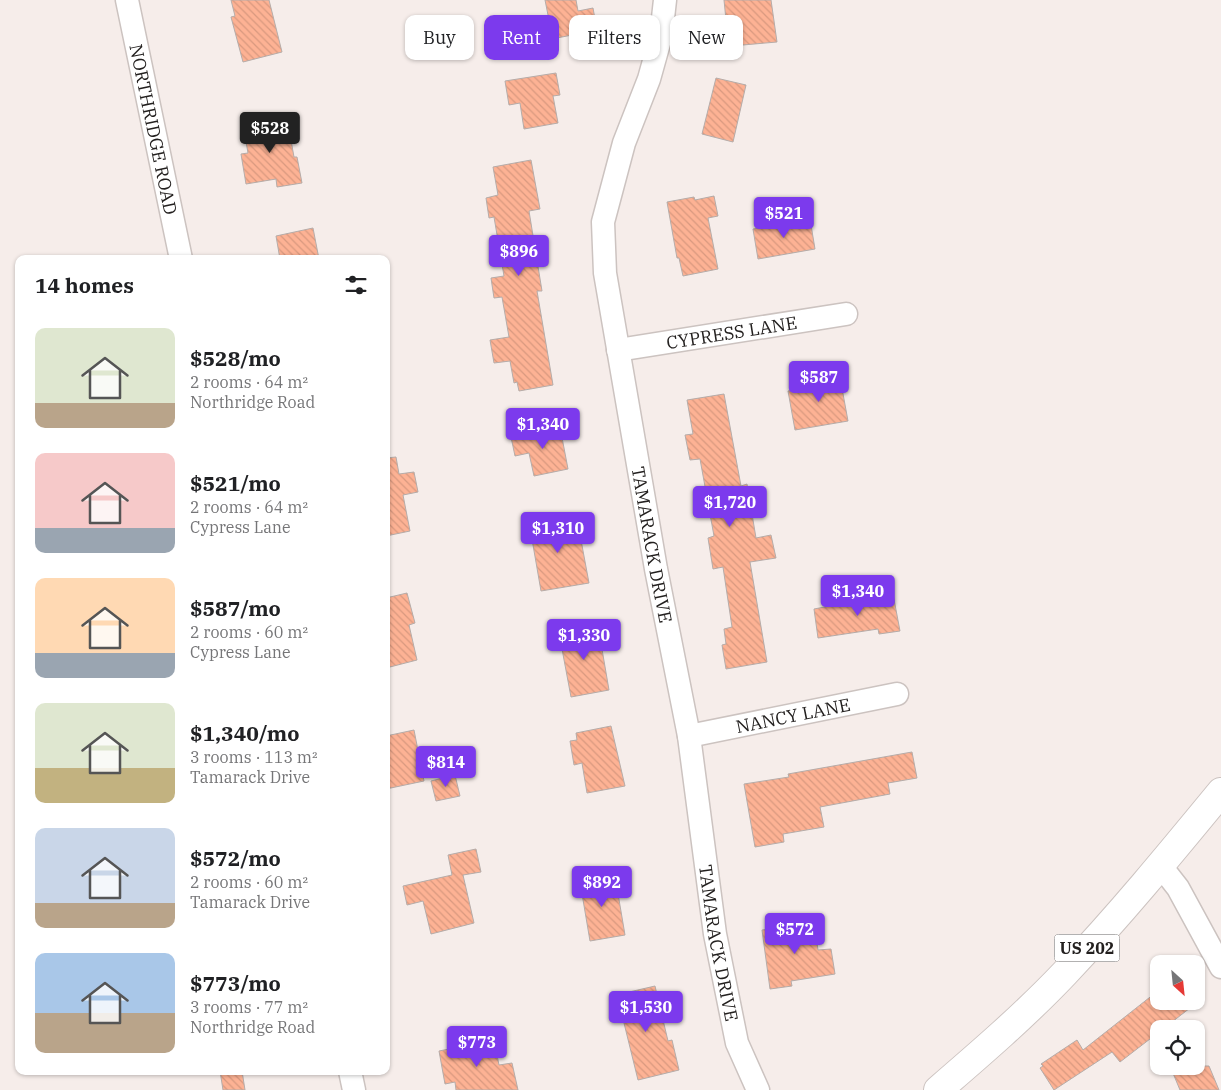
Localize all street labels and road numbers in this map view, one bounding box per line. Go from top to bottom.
street label: NORTHRIDGE ROAD [125,42,183,217]
street label: CYPRESS LANE [665,310,799,354]
street label: TAMARACK DRIVE [627,465,678,625]
street label: NANCY LANE [734,692,852,738]
street label: TAMARACK DRIVE [694,863,744,1023]
road number: US 202 [1054,934,1120,961]

